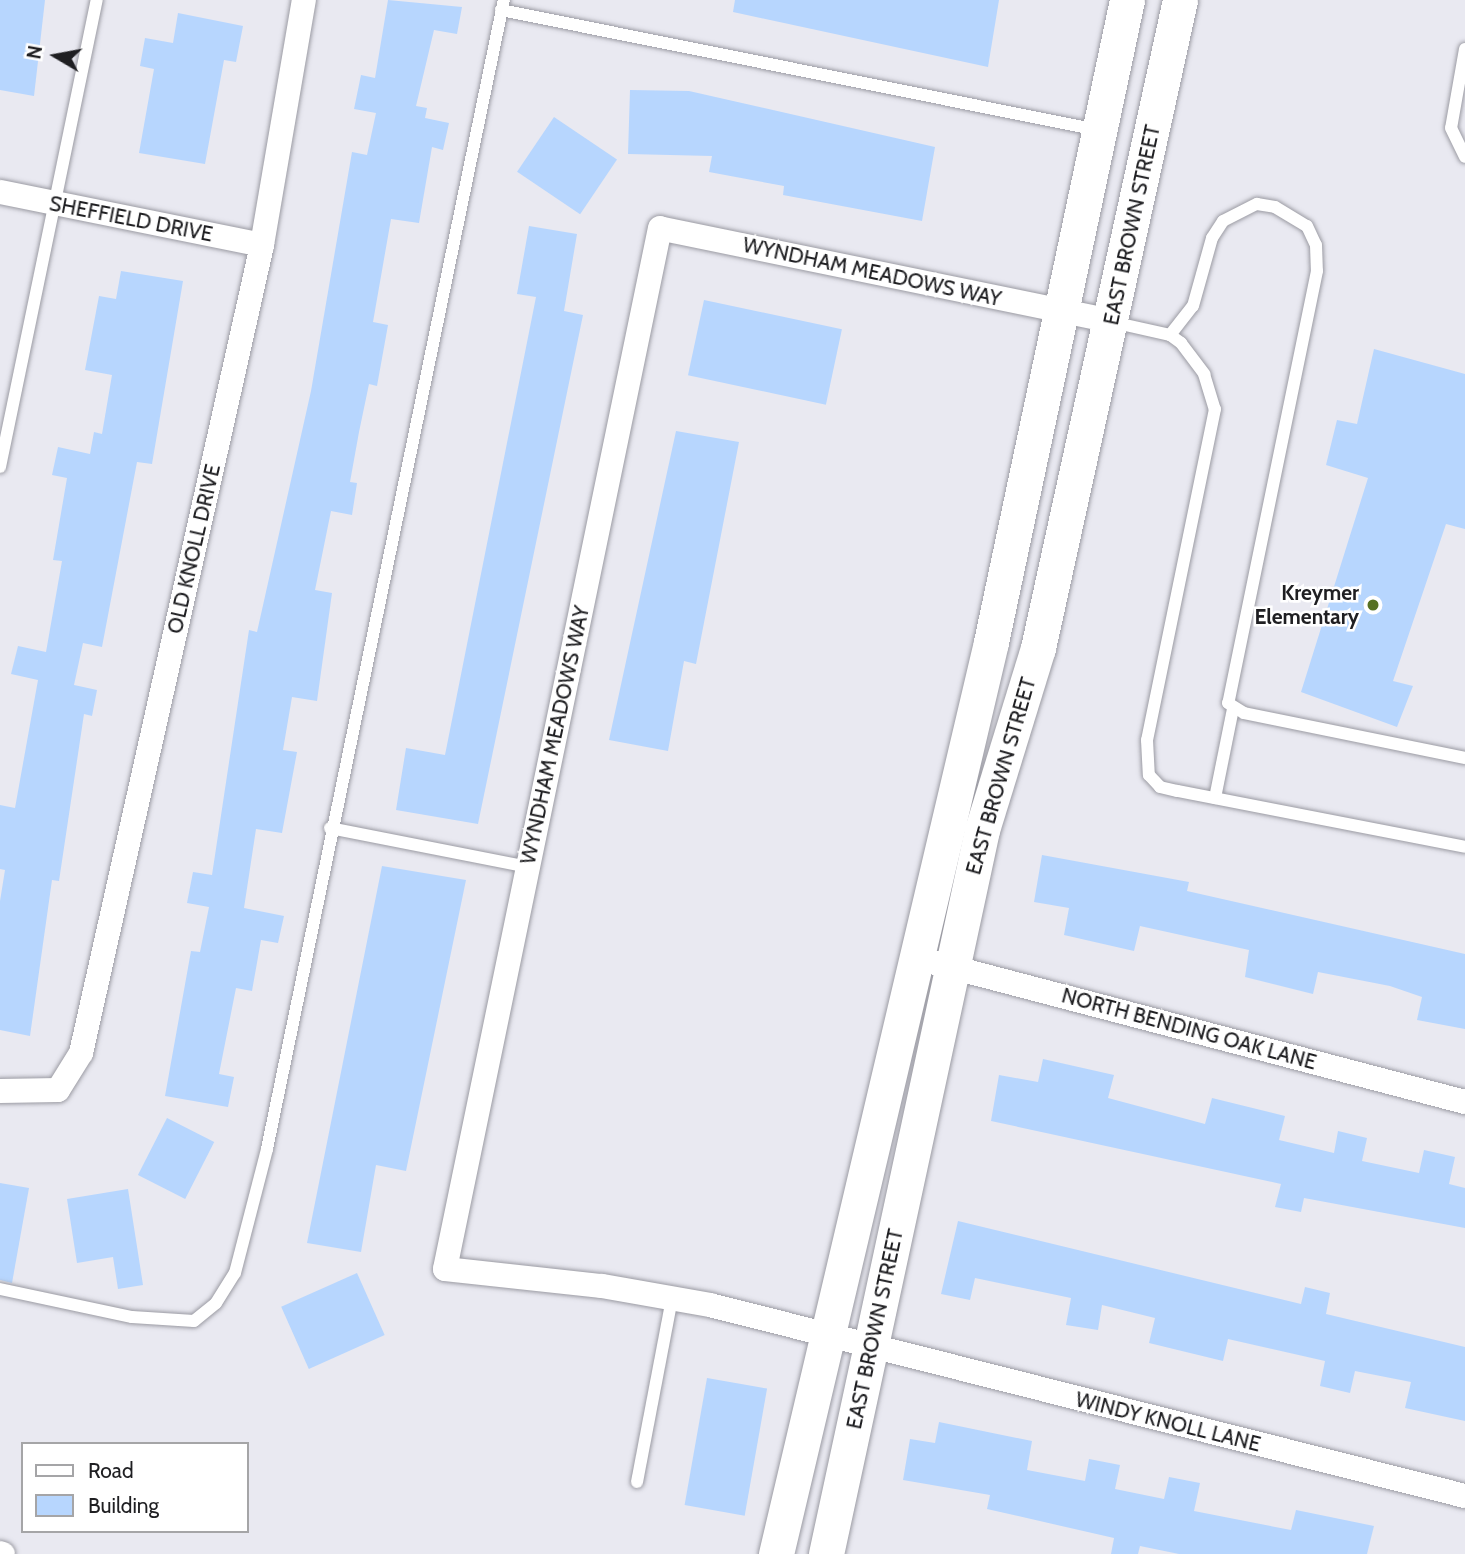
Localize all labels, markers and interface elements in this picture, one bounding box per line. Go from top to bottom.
north arrow [21,21,91,91]
text: N [22,44,47,61]
street label: EAST BROWN STREET [1098,123,1166,327]
street label: SHEFFIELD DRIVE [47,191,215,247]
street label: WYNDHAM MEADOWS WAY [740,232,1004,312]
street label: OLD KNOLL DRIVE [162,462,226,636]
place label: Kreymer Elementary [1254,580,1359,630]
marker: Kreymer Elementary [1365,597,1381,613]
street label: WYNDHAM MEADOWS WAY [515,603,595,867]
street label: EAST BROWN STREET [961,675,1041,877]
street label: NORTH BENDING OAK LANE [1059,983,1319,1075]
street label: EAST BROWN STREET [841,1227,909,1431]
street label: WINDY KNOLL LANE [1073,1387,1263,1457]
legend [21,1442,248,1533]
text: Road [88,1458,134,1483]
text: Building [88,1493,159,1518]

